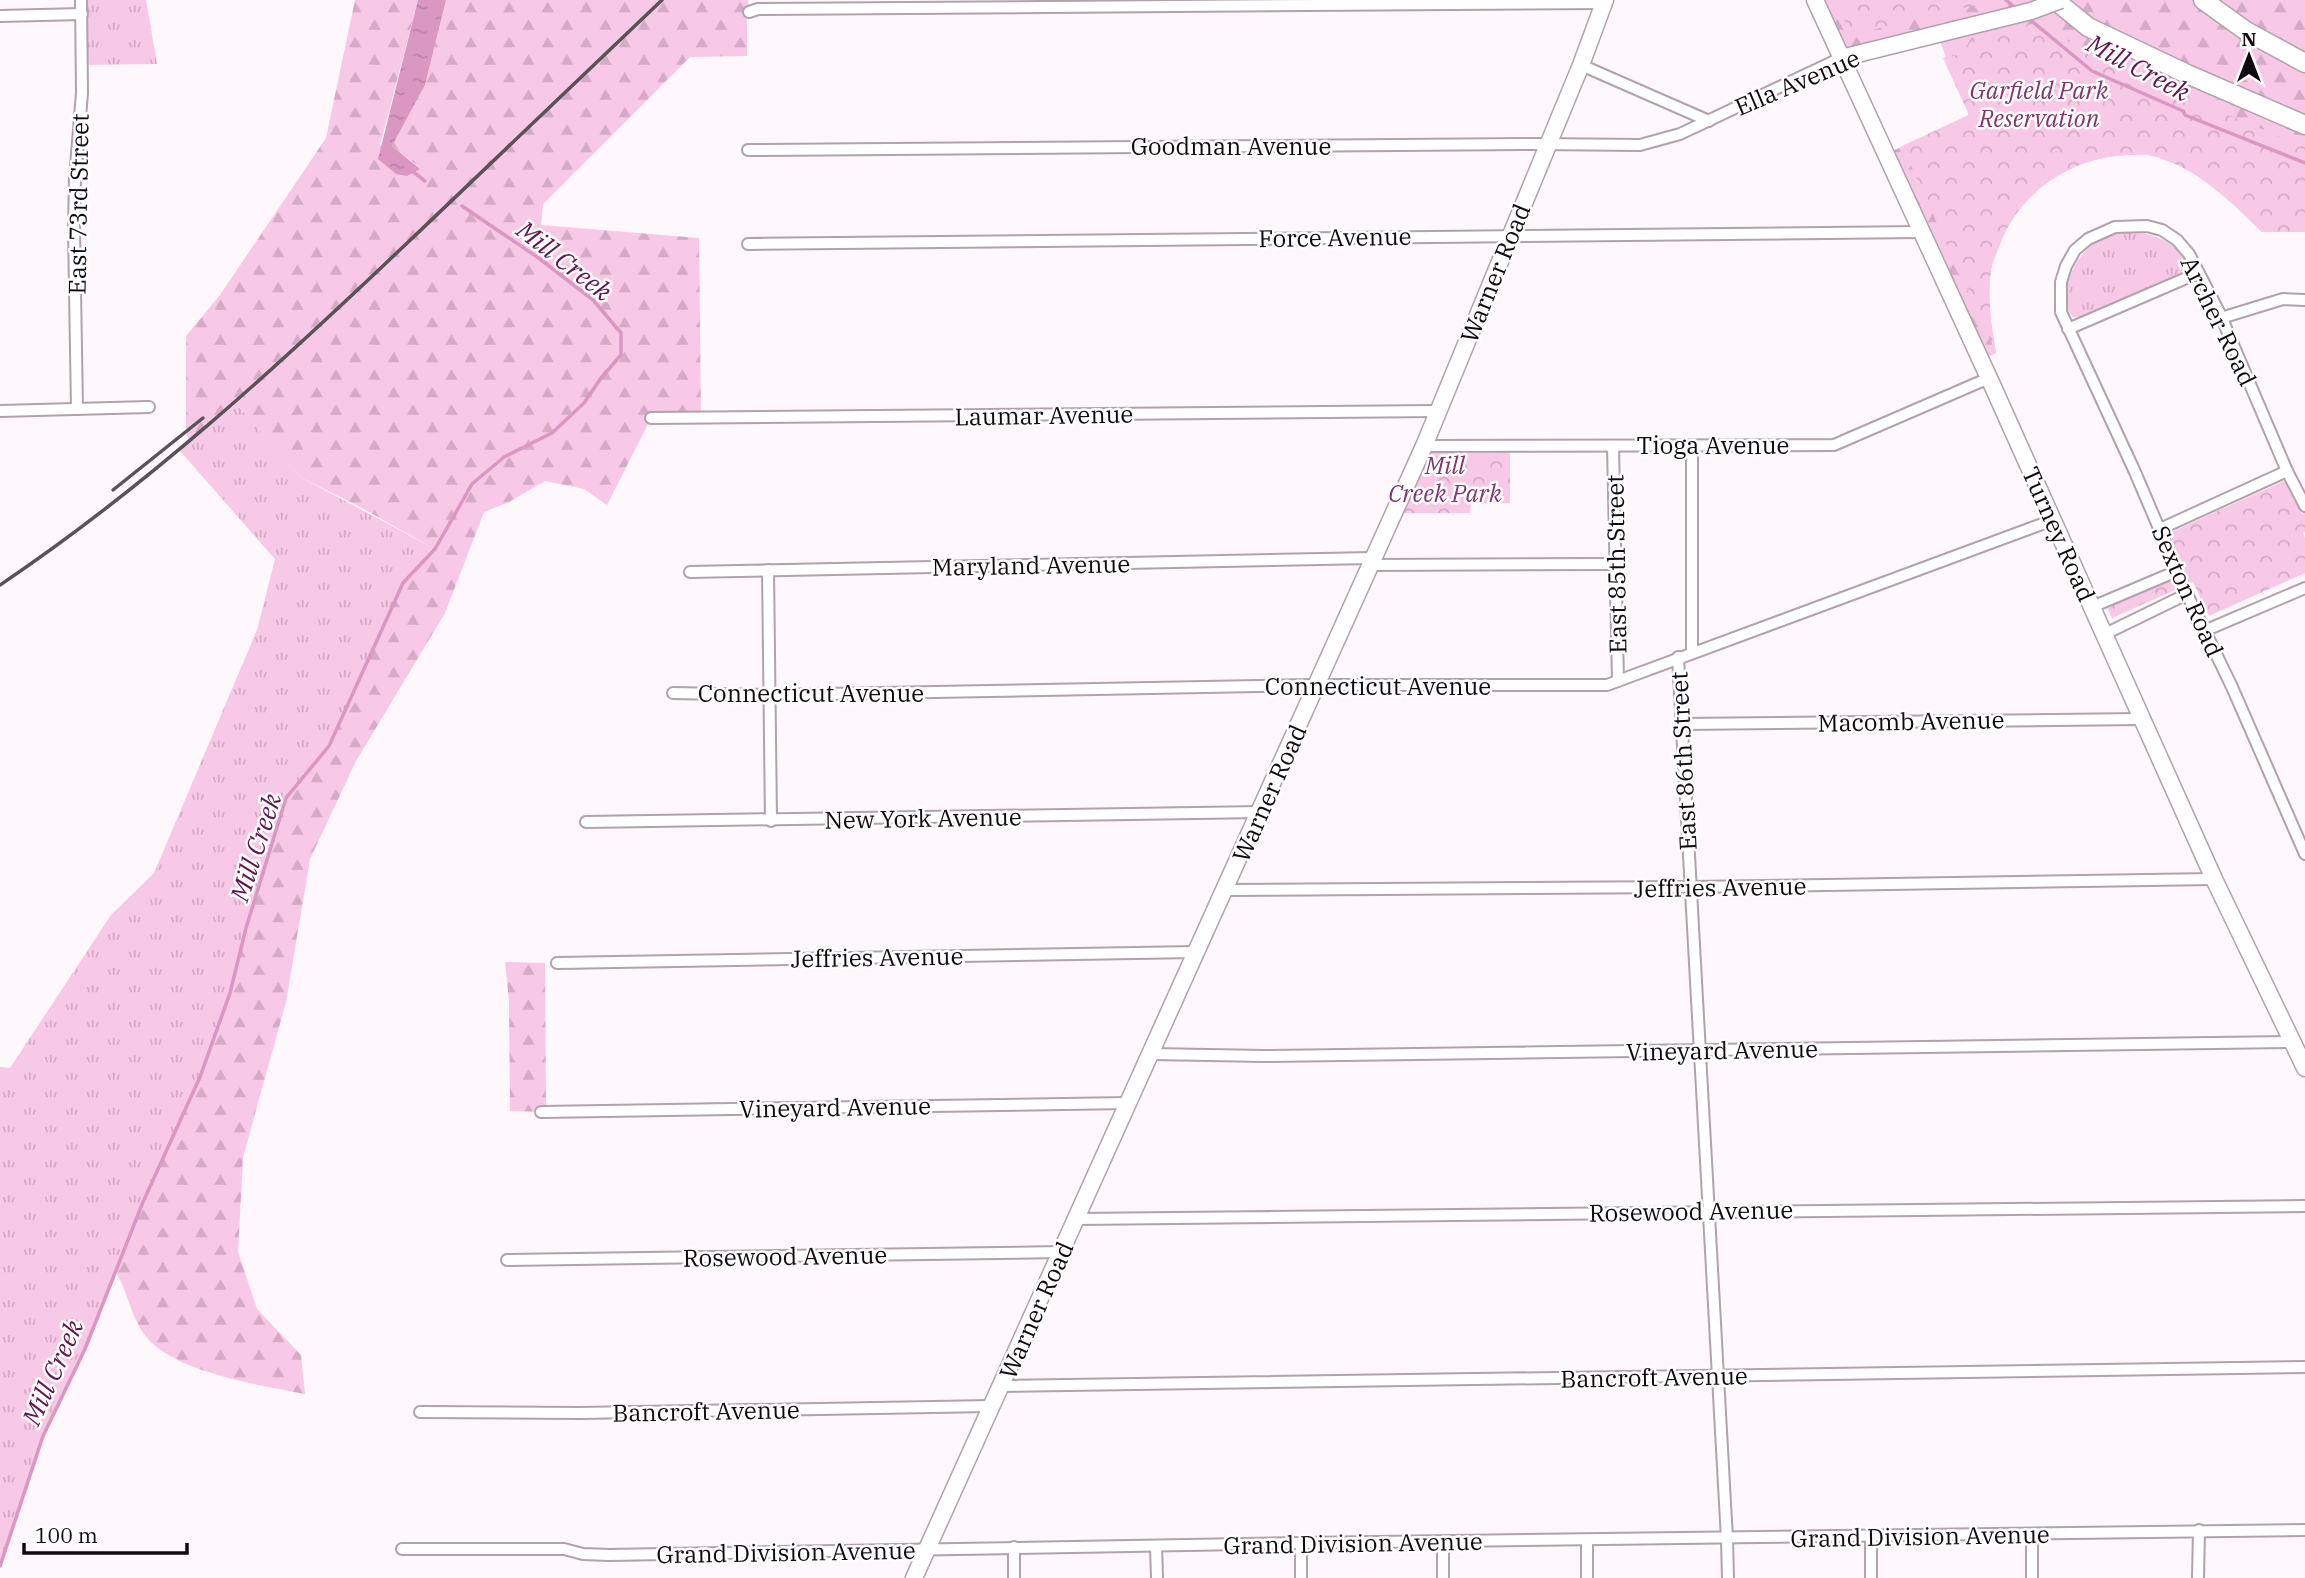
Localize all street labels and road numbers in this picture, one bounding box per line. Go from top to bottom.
street label: Ella Avenue [1730,41,1864,123]
street label: East 73rd Street [60,113,96,295]
street label: Goodman Avenue [1131,130,1331,162]
street label: Warner Road [1453,199,1537,347]
street label: Force Avenue [1258,220,1412,254]
street label: Archer Road [2174,251,2264,391]
street label: Laumar Avenue [954,397,1134,433]
street label: Tioga Avenue [1637,429,1789,461]
street label: Turney Road [2015,462,2103,606]
street label: East 85th Street [1598,474,1634,654]
street label: Sexton Road [2145,520,2231,662]
street label: Maryland Avenue [932,547,1130,583]
street label: Connecticut Avenue [1265,670,1491,702]
street label: East 86th Street [1662,671,1704,851]
street label: Connecticut Avenue [698,677,924,709]
street label: Macomb Avenue [1817,703,2005,739]
street label: Warner Road [1224,719,1314,867]
street label: New York Avenue [824,800,1022,836]
street label: Jeffries Avenue [1633,869,1807,905]
street label: Jeffries Avenue [790,939,964,975]
street label: Vineyard Avenue [1626,1032,1818,1068]
street label: Vineyard Avenue [739,1089,931,1125]
street label: Rosewood Avenue [1589,1193,1793,1229]
street label: Warner Road [991,1236,1081,1384]
street label: Rosewood Avenue [683,1238,887,1274]
street label: Bancroft Avenue [1560,1359,1748,1395]
street label: Bancroft Avenue [612,1393,800,1429]
street label: Grand Division Avenue [1790,1518,2050,1554]
street label: Grand Division Avenue [1223,1525,1483,1561]
street label: Grand Division Avenue [656,1534,916,1570]

